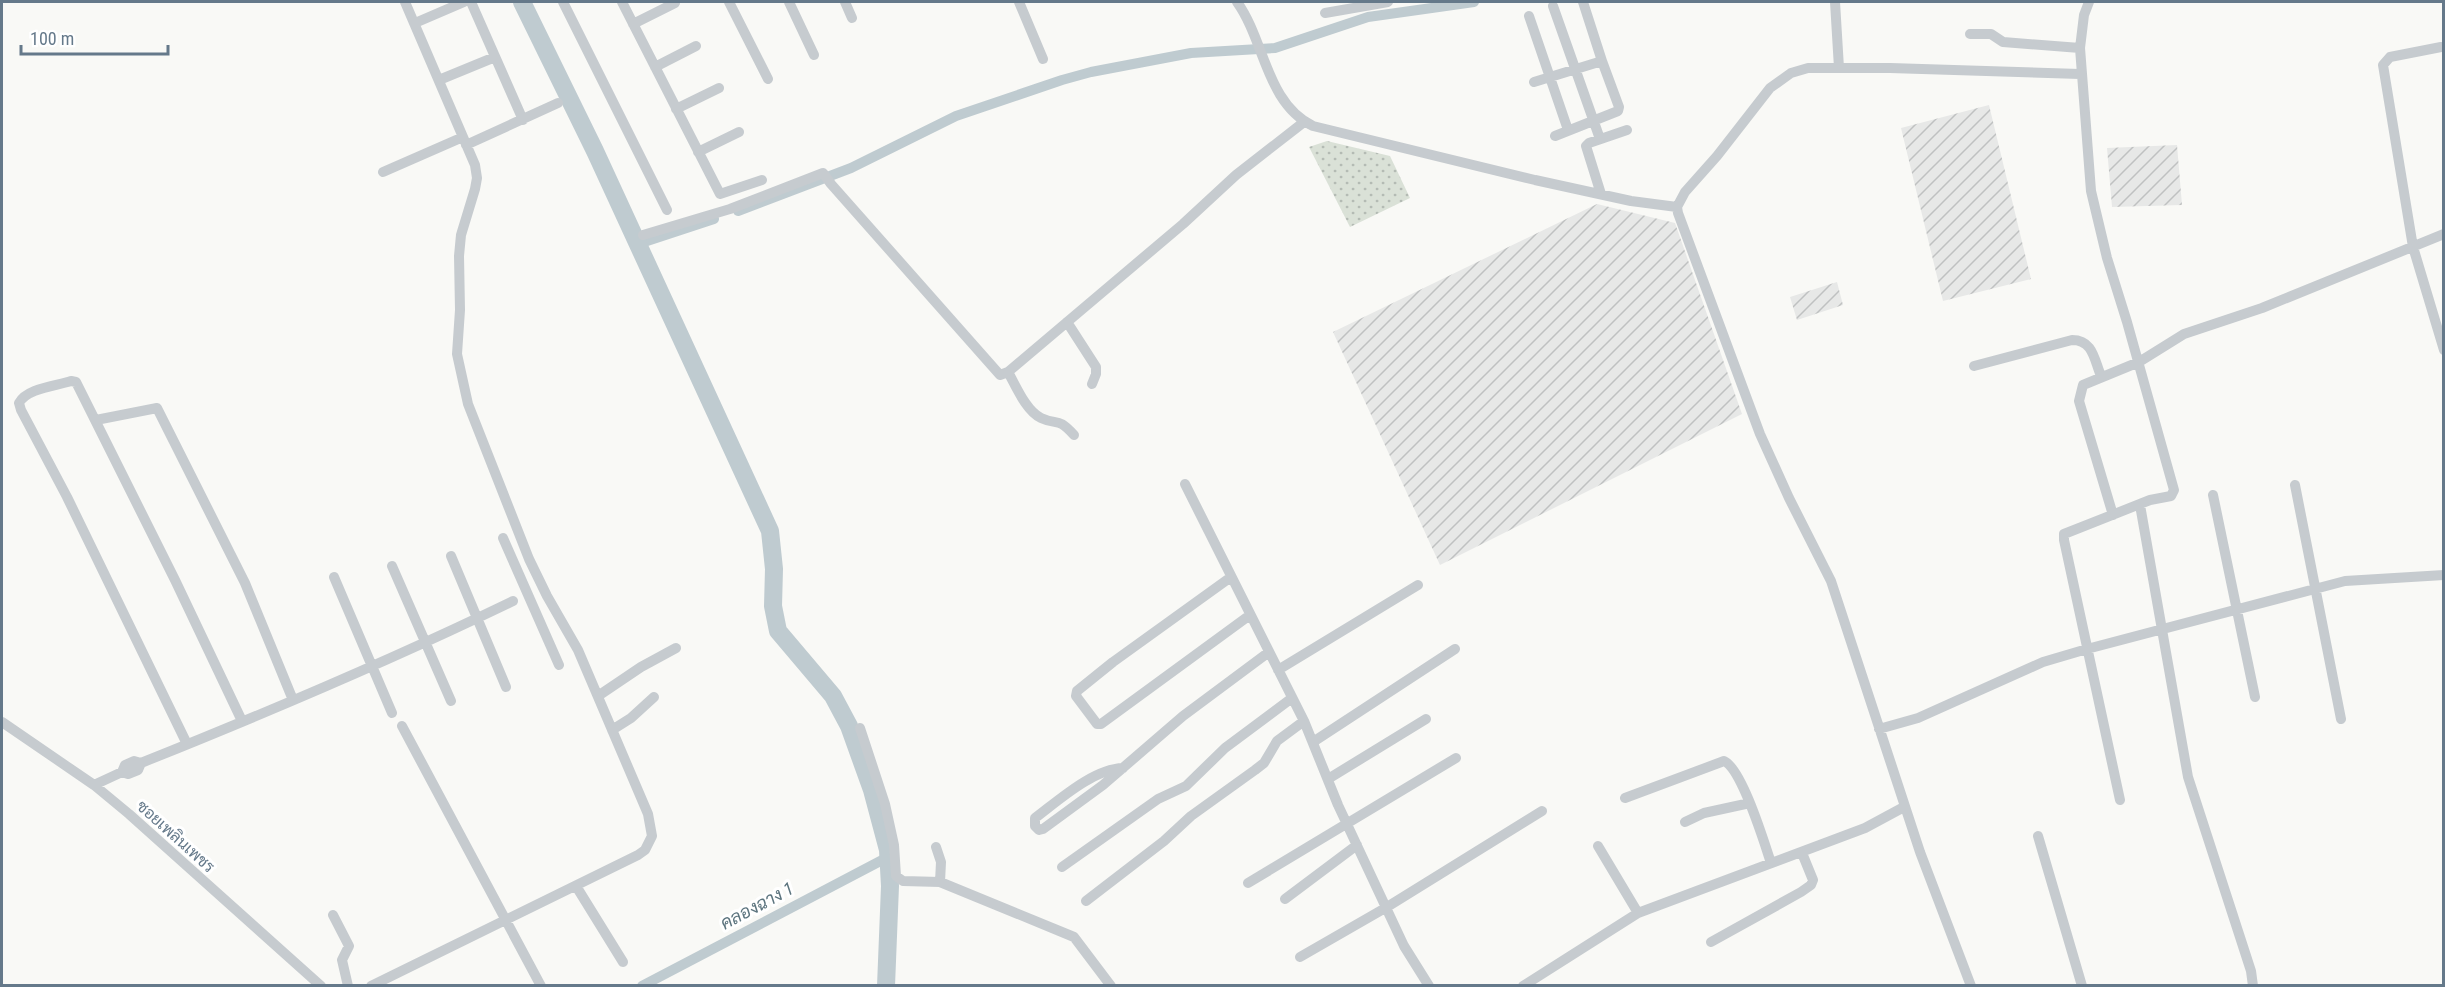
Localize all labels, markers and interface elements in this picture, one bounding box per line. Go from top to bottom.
scale bar [21,18,168,56]
text: 100 m [30,28,74,49]
street label: ซอยเพลินเพชร [133,796,219,876]
water label: คลองฉาง 1 [717,878,797,934]

